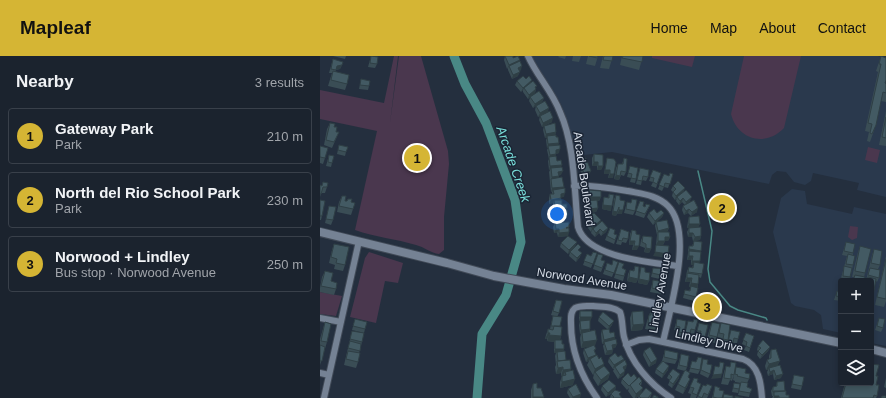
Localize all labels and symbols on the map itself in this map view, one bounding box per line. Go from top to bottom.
water label: Arcade Creek [493,123,534,206]
street label: Arcade Boulevard [570,131,598,227]
pin: 1 [404,143,430,173]
pin: 2 [709,193,735,223]
your location [547,204,567,224]
street label: Lindley Avenue [646,251,674,334]
street label: Norwood Avenue [536,265,628,293]
pin: 3 [694,292,720,322]
street label: Lindley Drive [674,326,745,356]

